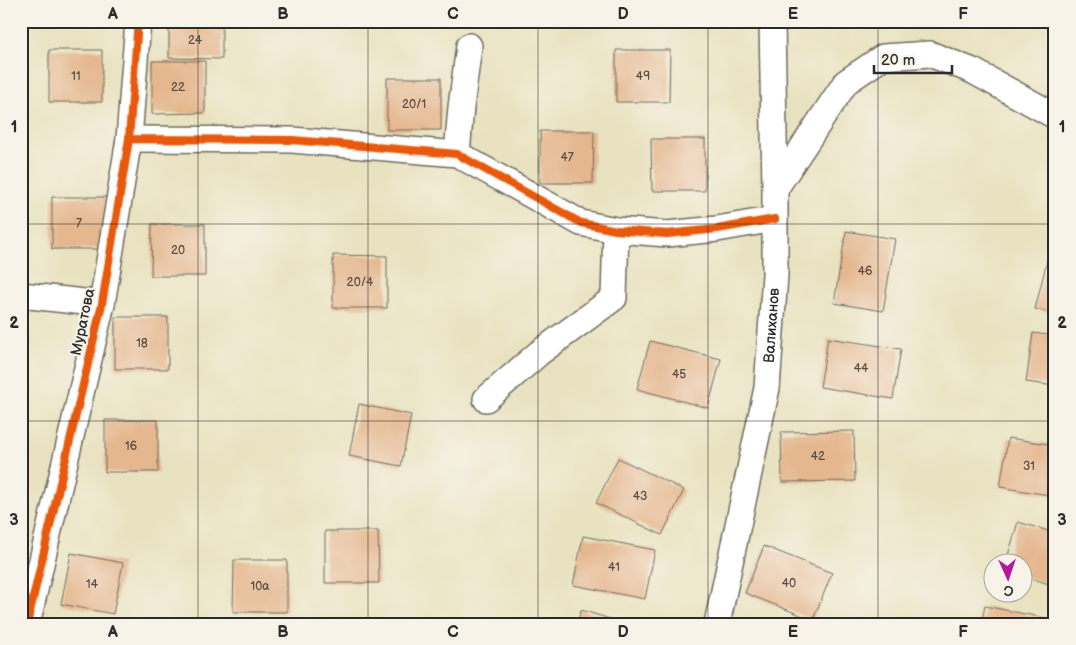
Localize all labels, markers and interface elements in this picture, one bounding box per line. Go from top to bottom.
text: A [107,5,118,24]
text: B [277,5,289,24]
text: C [447,5,459,24]
text: D [617,5,629,24]
text: E [788,5,798,24]
text: F [958,5,968,24]
house number: 24 [188,33,203,48]
scale bar [874,42,951,74]
text: 20 m [881,51,915,70]
house number: 11 [71,69,81,84]
house number: 49 [636,69,650,84]
house number: 22 [171,80,185,95]
house number: 20/1 [402,97,426,112]
text: 1 [11,118,17,137]
text: 1 [1059,118,1065,137]
house number: 47 [560,150,574,165]
house number: 7 [76,216,82,231]
house number: 20 [171,243,185,258]
house number: 46 [858,264,872,279]
house number: 20/4 [347,275,374,290]
street label: Муратова [67,287,99,357]
street label: Валиханов [759,287,784,363]
text: 2 [9,314,19,333]
text: 2 [1057,314,1067,333]
house number: 18 [136,336,148,351]
house number: 44 [854,361,869,376]
house number: 45 [672,367,686,382]
house number: 16 [125,439,137,454]
house number: 42 [811,449,825,464]
house number: 31 [1023,459,1035,474]
house number: 43 [633,489,647,504]
text: 3 [9,511,19,530]
text: 3 [1057,511,1067,530]
north arrow [984,552,1034,602]
house number: 41 [608,560,620,575]
house number: 40 [782,576,796,591]
house number: 14 [86,577,99,592]
house number: 10а [251,579,269,594]
text: С [1003,582,1014,599]
text: A [107,623,118,642]
text: B [277,623,289,642]
text: C [447,623,459,642]
text: D [617,623,629,642]
text: E [788,623,798,642]
text: F [958,623,968,642]

